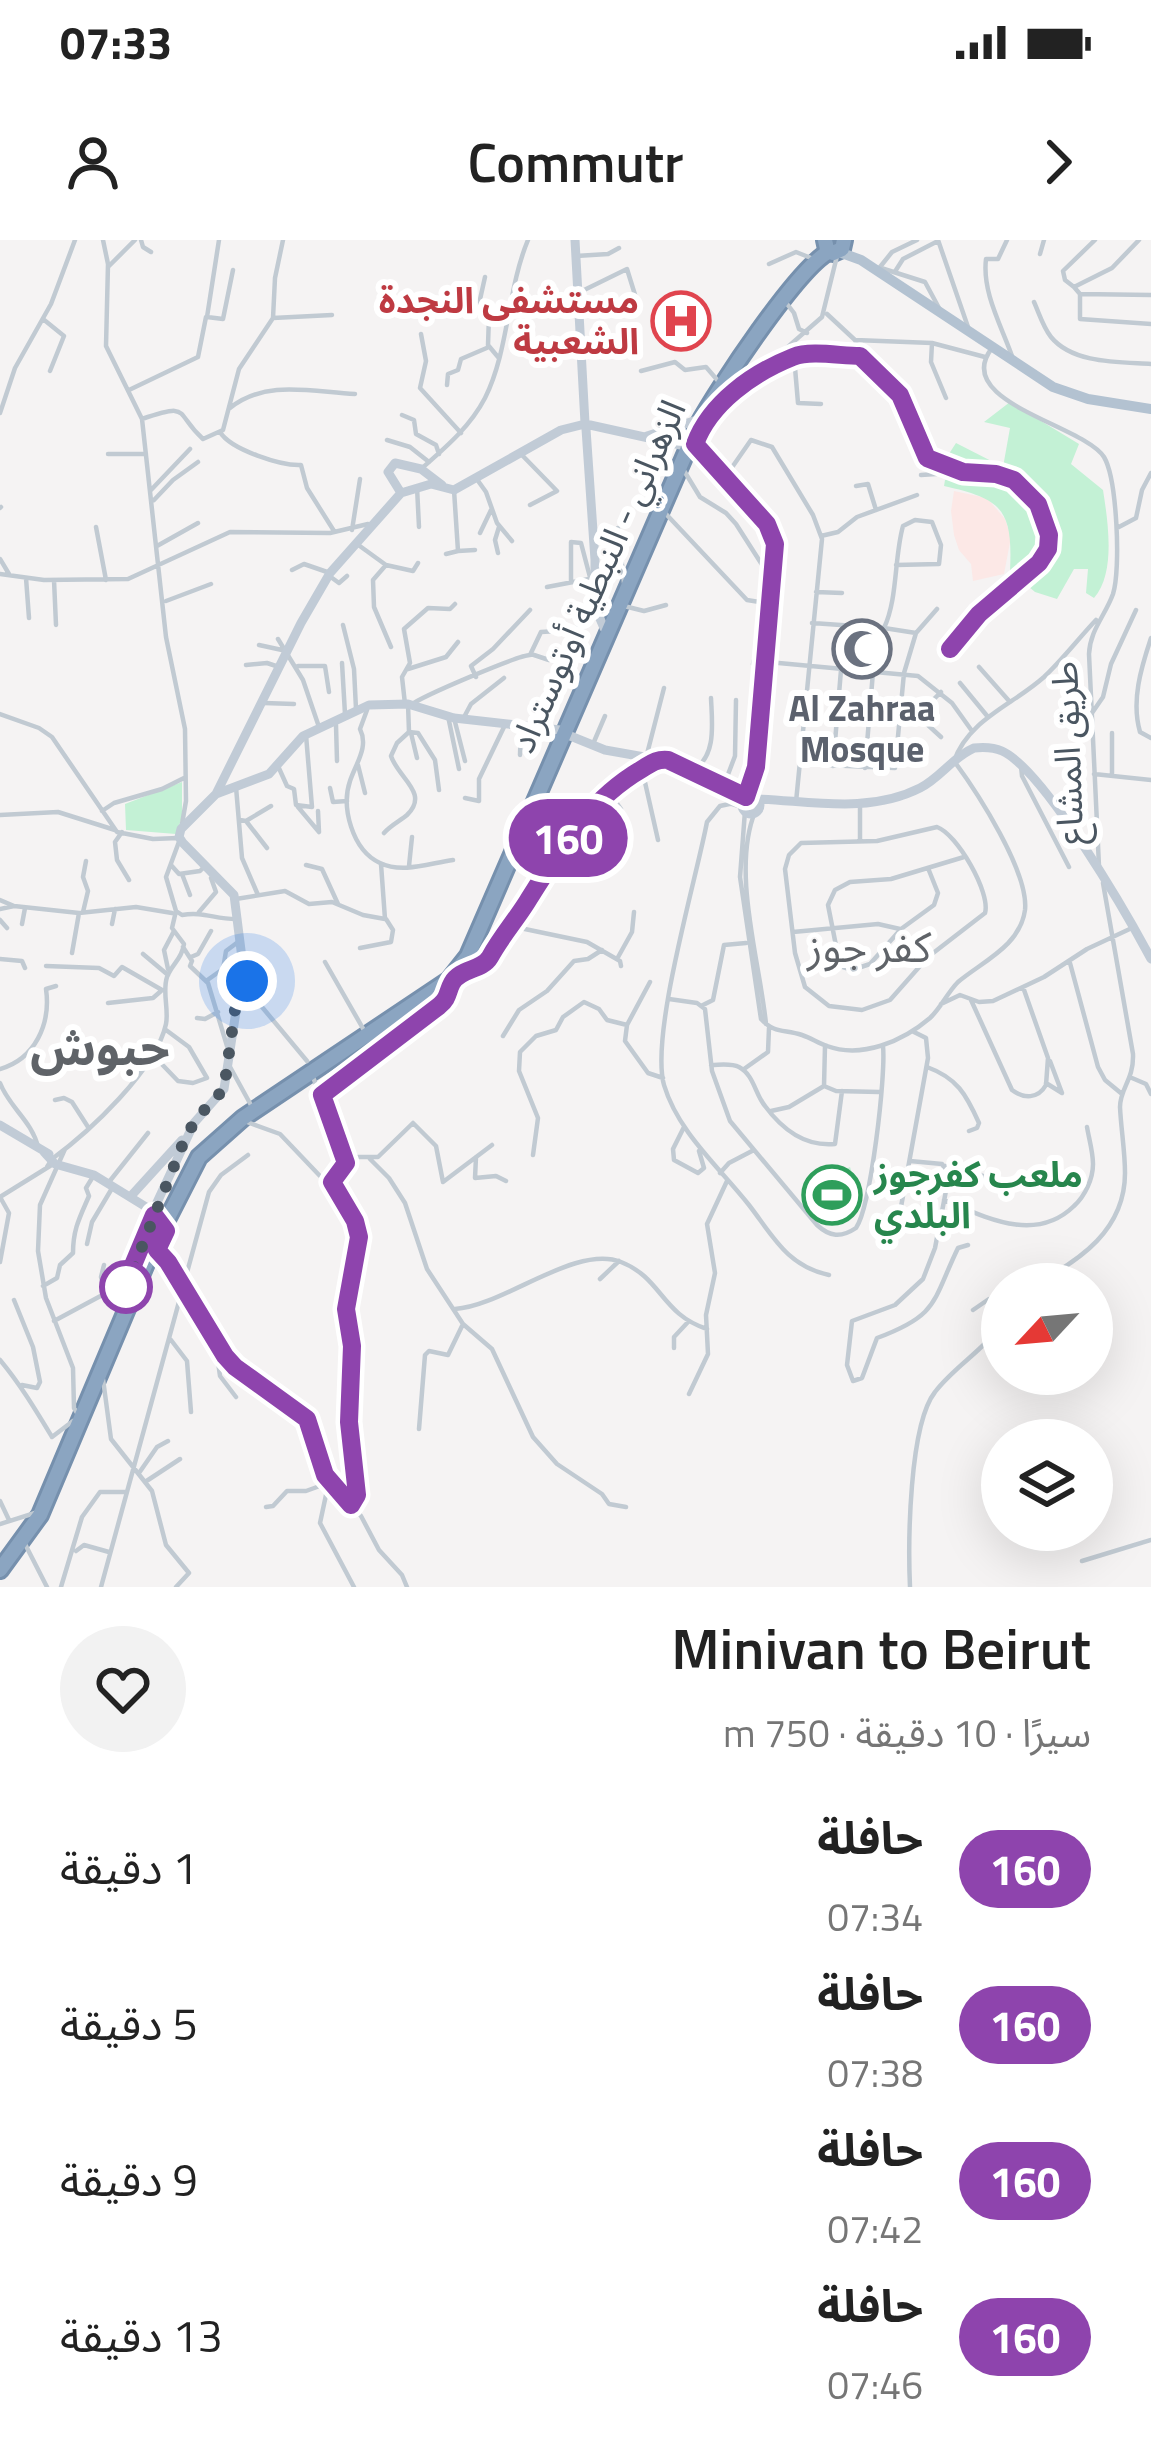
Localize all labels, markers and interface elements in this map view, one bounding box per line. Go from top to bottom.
text: 07:33 [60,8,172,76]
text: Commutr [467,121,684,203]
icon: person [60,129,126,195]
icon: forward [1025,129,1091,195]
place label: مستشفى النجدة الشعبية [379,272,639,368]
hospital icon: مستشفى النجدة الشعبية [650,290,712,352]
street label: الزهراني - النبطية أوتوستراد [494,390,700,762]
mosque icon: Al Zahraa Mosque [831,618,893,680]
street label: طريق المشاع [1036,660,1097,846]
place label: Al Zahraa Mosque [789,680,935,776]
line badge: 160 [499,799,637,877]
text: 160 [533,806,603,870]
district label: كفر جوز [805,914,932,978]
your location [217,951,277,1011]
district label: حبوش [30,1011,170,1084]
place label: ملعب كفرجوز البلدي [872,1146,1083,1244]
sports icon: ملعب كفرجوز البلدي [801,1164,863,1226]
unlabelled marker [101,1262,151,1312]
north arrow [981,1263,1113,1395]
map controls [981,1263,1113,1551]
button: layers [981,1419,1113,1551]
text: Minivan to Beirut [671,1604,1091,1691]
button: heart [60,1626,186,1752]
text: سيرًا · 10 دقيقة · 750 m [723,1703,1091,1762]
text: حافلة [817,1803,923,1871]
text: 1 دقيقة [60,1833,198,1901]
text: 160 [990,1837,1060,1901]
text: 07:34 [827,1887,923,1946]
text: حافلة [817,1959,923,2027]
text: 5 دقيقة [60,1989,198,2057]
text: 160 [990,1993,1060,2057]
text: 07:38 [827,2043,923,2102]
text: حافلة [817,2115,923,2183]
text: 9 دقيقة [60,2145,198,2213]
text: 160 [990,2149,1060,2213]
text: 07:42 [827,2199,923,2258]
text: حافلة [817,2271,923,2339]
text: 13 دقيقة [60,2301,223,2369]
text: 160 [990,2305,1060,2369]
text: 07:46 [827,2355,923,2414]

